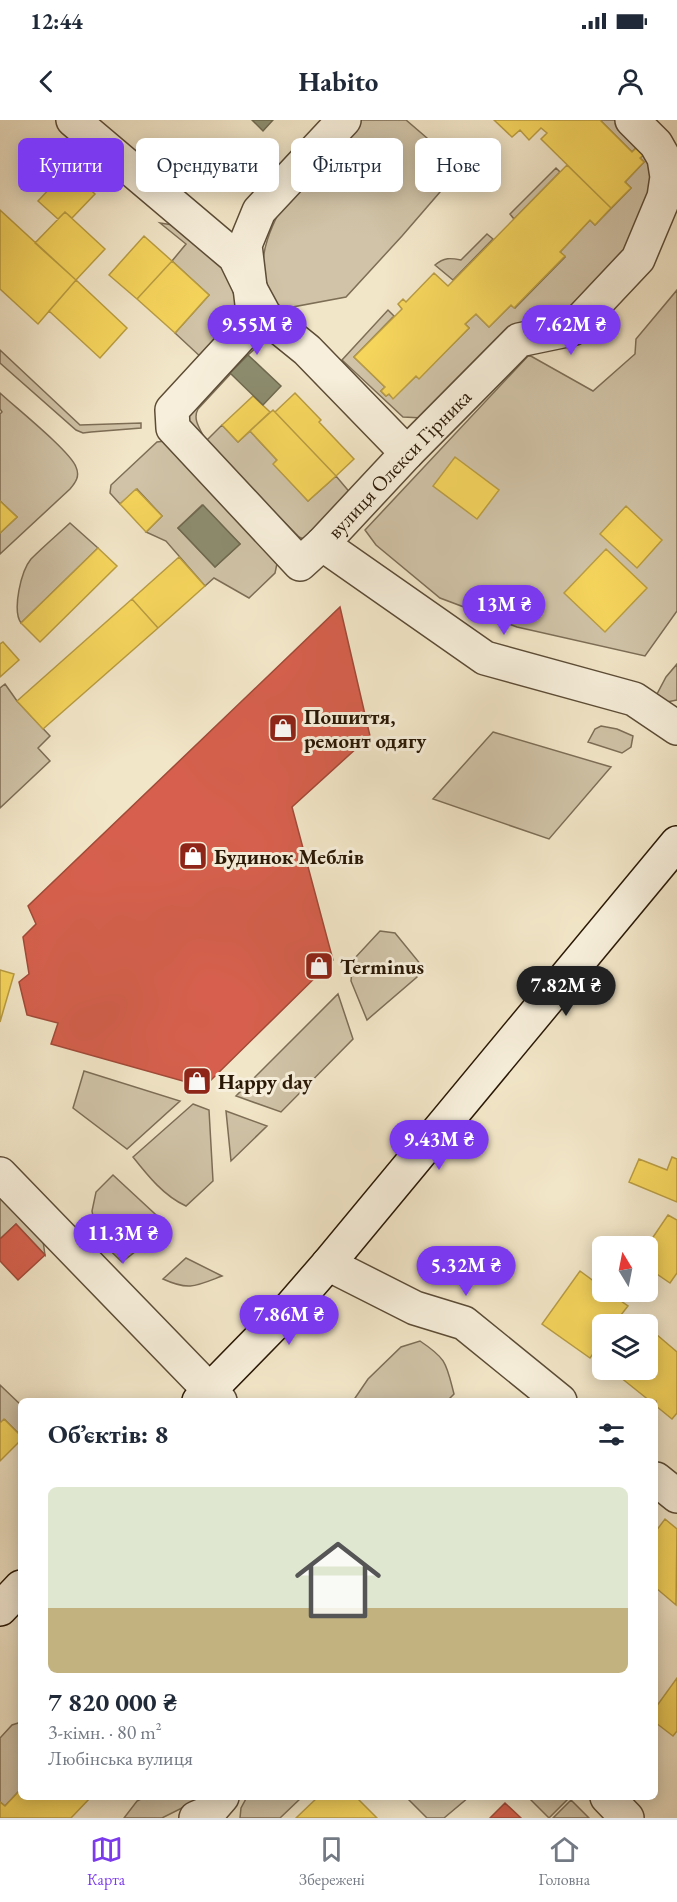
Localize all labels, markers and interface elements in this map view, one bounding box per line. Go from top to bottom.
text: 12:44 [30,7,83,36]
text: Habito [299,64,378,99]
icon: back [30,65,63,98]
icon: person [614,65,647,98]
chip: Купити [18,138,124,192]
chip: Орендувати [136,138,279,192]
chip: Фільтри [291,138,403,192]
chip: Нове [415,138,501,192]
pin: 9.55M ₴ [202,305,312,356]
pin: 7.62M ₴ [516,305,626,356]
text: 9.55M ₴ [222,311,292,337]
text: 7.62M ₴ [536,311,606,337]
street label: вулиця Олекси Гірника [321,383,477,544]
pin: 13M ₴ [462,585,546,636]
text: 13M ₴ [476,591,532,617]
place label: Пошиття, ремонт одягу [304,703,427,754]
shop icon: Пошиття, ремонт одягу [267,712,299,744]
shop icon: Будинок Меблів [177,840,209,872]
place label: Будинок Меблів [214,843,364,870]
shop icon: Terminus [303,950,335,982]
place label: Terminus [340,953,424,980]
pin: 7.82M ₴ [511,966,621,1017]
text: 7.82M ₴ [531,972,601,998]
shop icon: Happy day [181,1065,213,1097]
place label: Happy day [218,1068,313,1095]
pin: 9.43M ₴ [384,1120,494,1171]
text: 9.43M ₴ [404,1126,474,1152]
pin: 11.3M ₴ [68,1214,178,1265]
text: 11.3M ₴ [88,1220,158,1246]
north arrow [592,1236,658,1302]
map controls [592,1236,658,1380]
pin: 5.32M ₴ [411,1246,521,1297]
text: 5.32M ₴ [431,1252,501,1278]
pin: 7.86M ₴ [234,1295,344,1346]
text: 7.86M ₴ [254,1301,324,1327]
button: layers [592,1314,658,1380]
text: Об’єктів: 8 [48,1417,168,1451]
icon: filters [595,1418,628,1451]
icon: home [284,1526,392,1634]
text: 7 820 000 ₴ [48,1685,177,1719]
text: 3-кімн. · 80 m² [48,1719,162,1745]
text: Любінська вулиця [48,1745,193,1771]
tab: Карта [87,1833,125,1890]
tab: Збережені [299,1833,365,1890]
tab: Головна [539,1833,590,1890]

